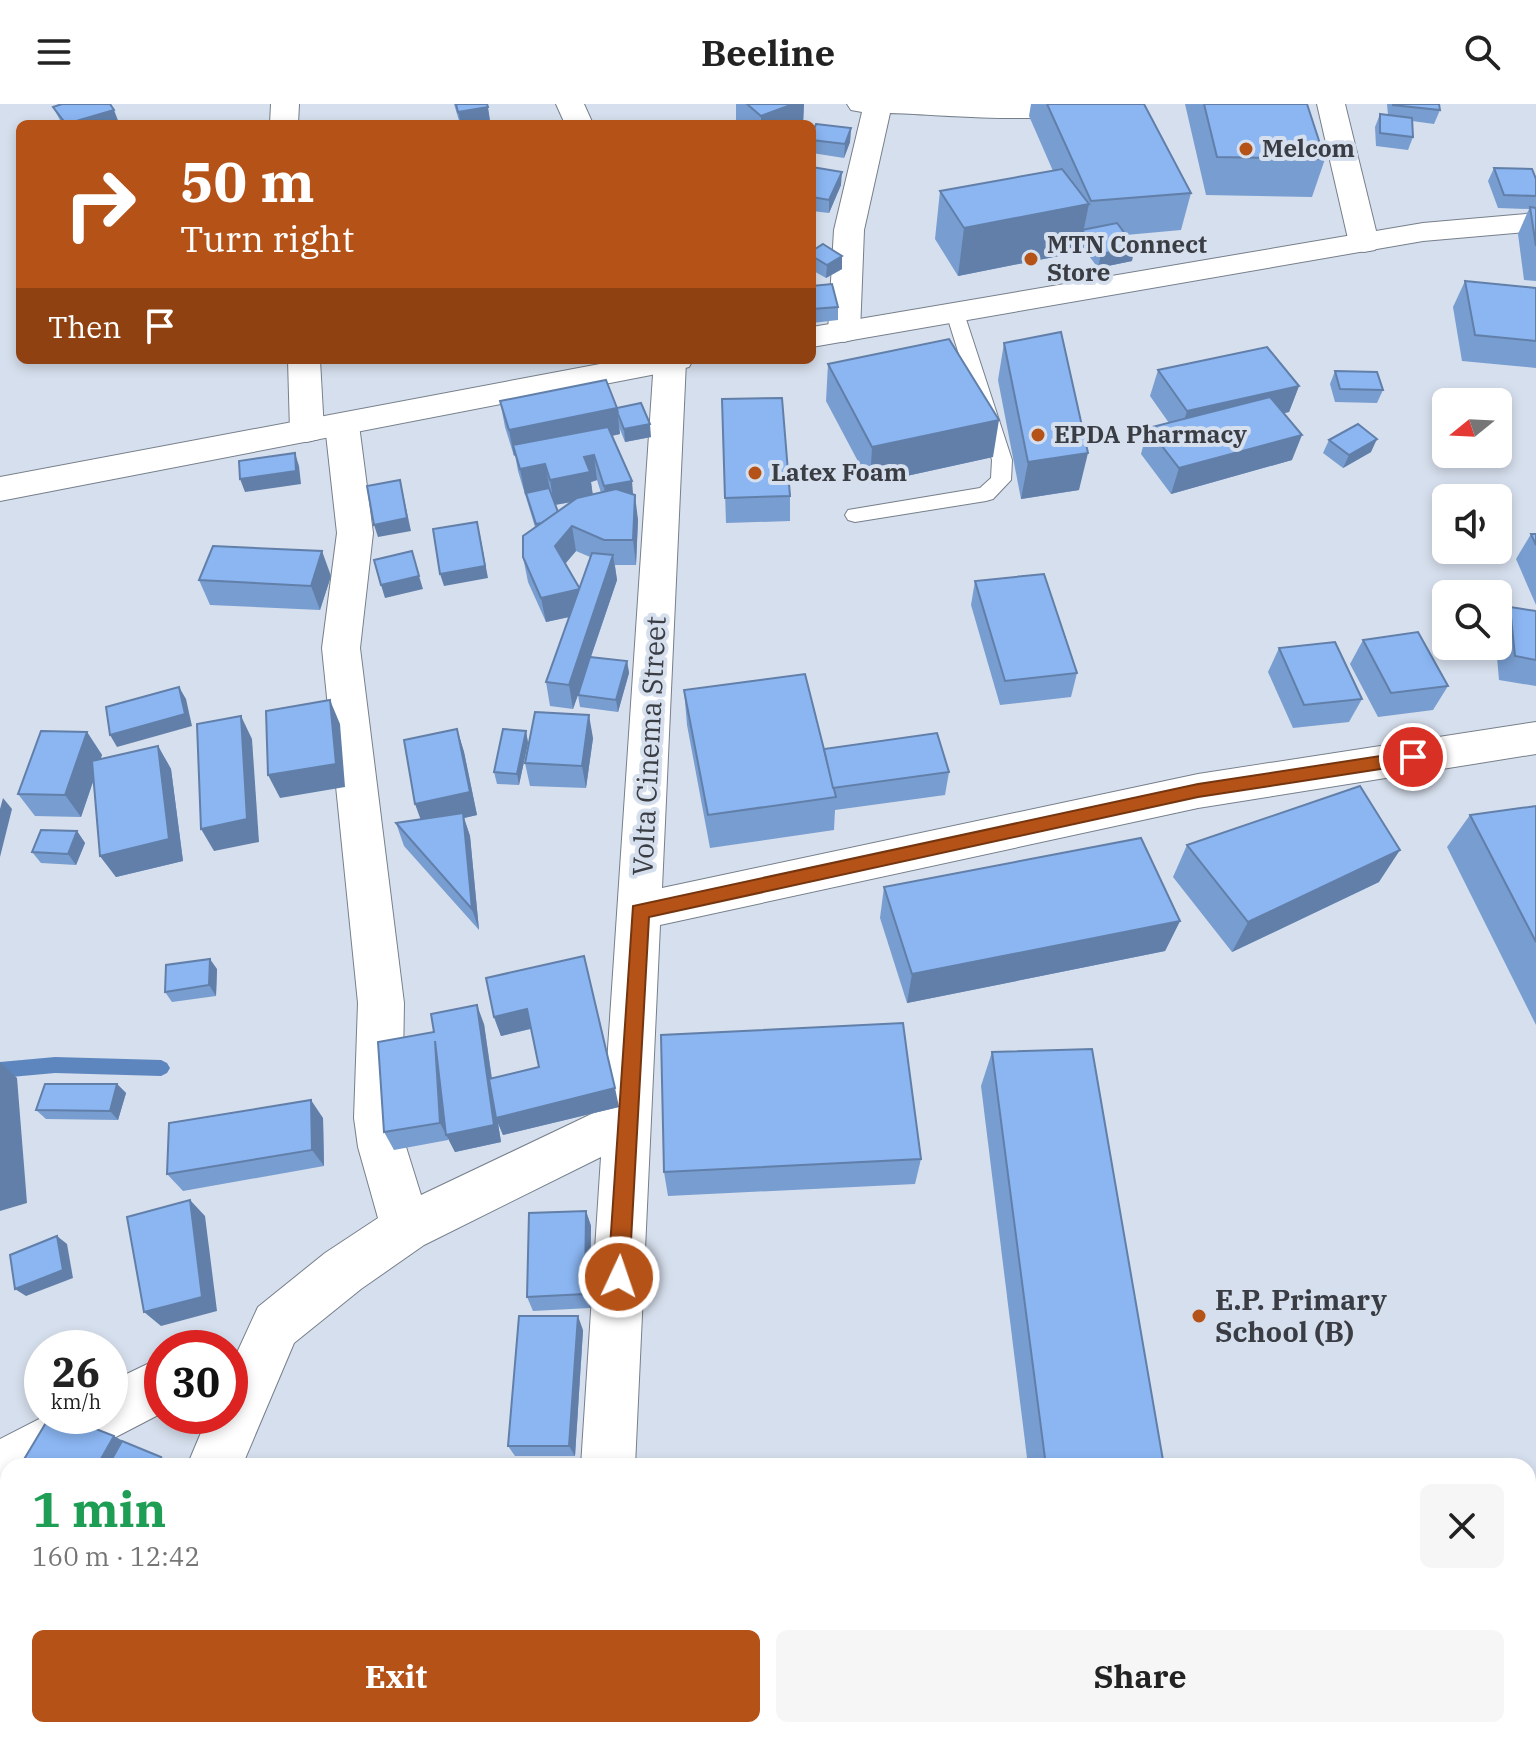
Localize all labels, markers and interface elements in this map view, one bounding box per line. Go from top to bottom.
text: Beeline [701,29,835,76]
icon: menu [32,30,76,74]
icon: search [1460,30,1504,74]
place label: Melcom [1262,132,1355,164]
marker: Melcom [1237,140,1255,158]
text: 50 m [180,145,315,217]
icon: right [48,152,152,256]
text: Turn right [180,215,354,262]
place label: MTN Connect Store [1047,228,1207,288]
marker: MTN Connect Store [1022,250,1040,268]
icon: arrive [138,304,182,348]
text: Then [48,307,122,346]
north arrow [1432,388,1512,468]
map controls [1432,388,1512,660]
place label: EPDA Pharmacy [1054,418,1247,450]
marker: EPDA Pharmacy [1029,426,1047,444]
place label: Latex Foam [771,456,907,488]
marker: Latex Foam [746,464,764,482]
button: sound [1432,484,1512,564]
button: search [1432,580,1512,660]
street label: Volta Cinema Street [623,615,674,877]
pin [1379,723,1447,791]
icon: arrive [1391,735,1435,779]
position arrow [577,1235,661,1319]
place label: E.P. Primary School (B) [1215,1281,1387,1350]
marker: E.P. Primary School (B) [1190,1307,1208,1325]
speed limit sign: 30 [144,1330,248,1434]
text: 26 [52,1346,100,1398]
text: km/h [51,1388,101,1415]
text: 1 min [32,1478,166,1540]
button: close [1420,1484,1504,1568]
text: 160 m · 12:42 [32,1539,200,1573]
button: Exit [32,1630,760,1722]
button: Share [776,1630,1504,1722]

